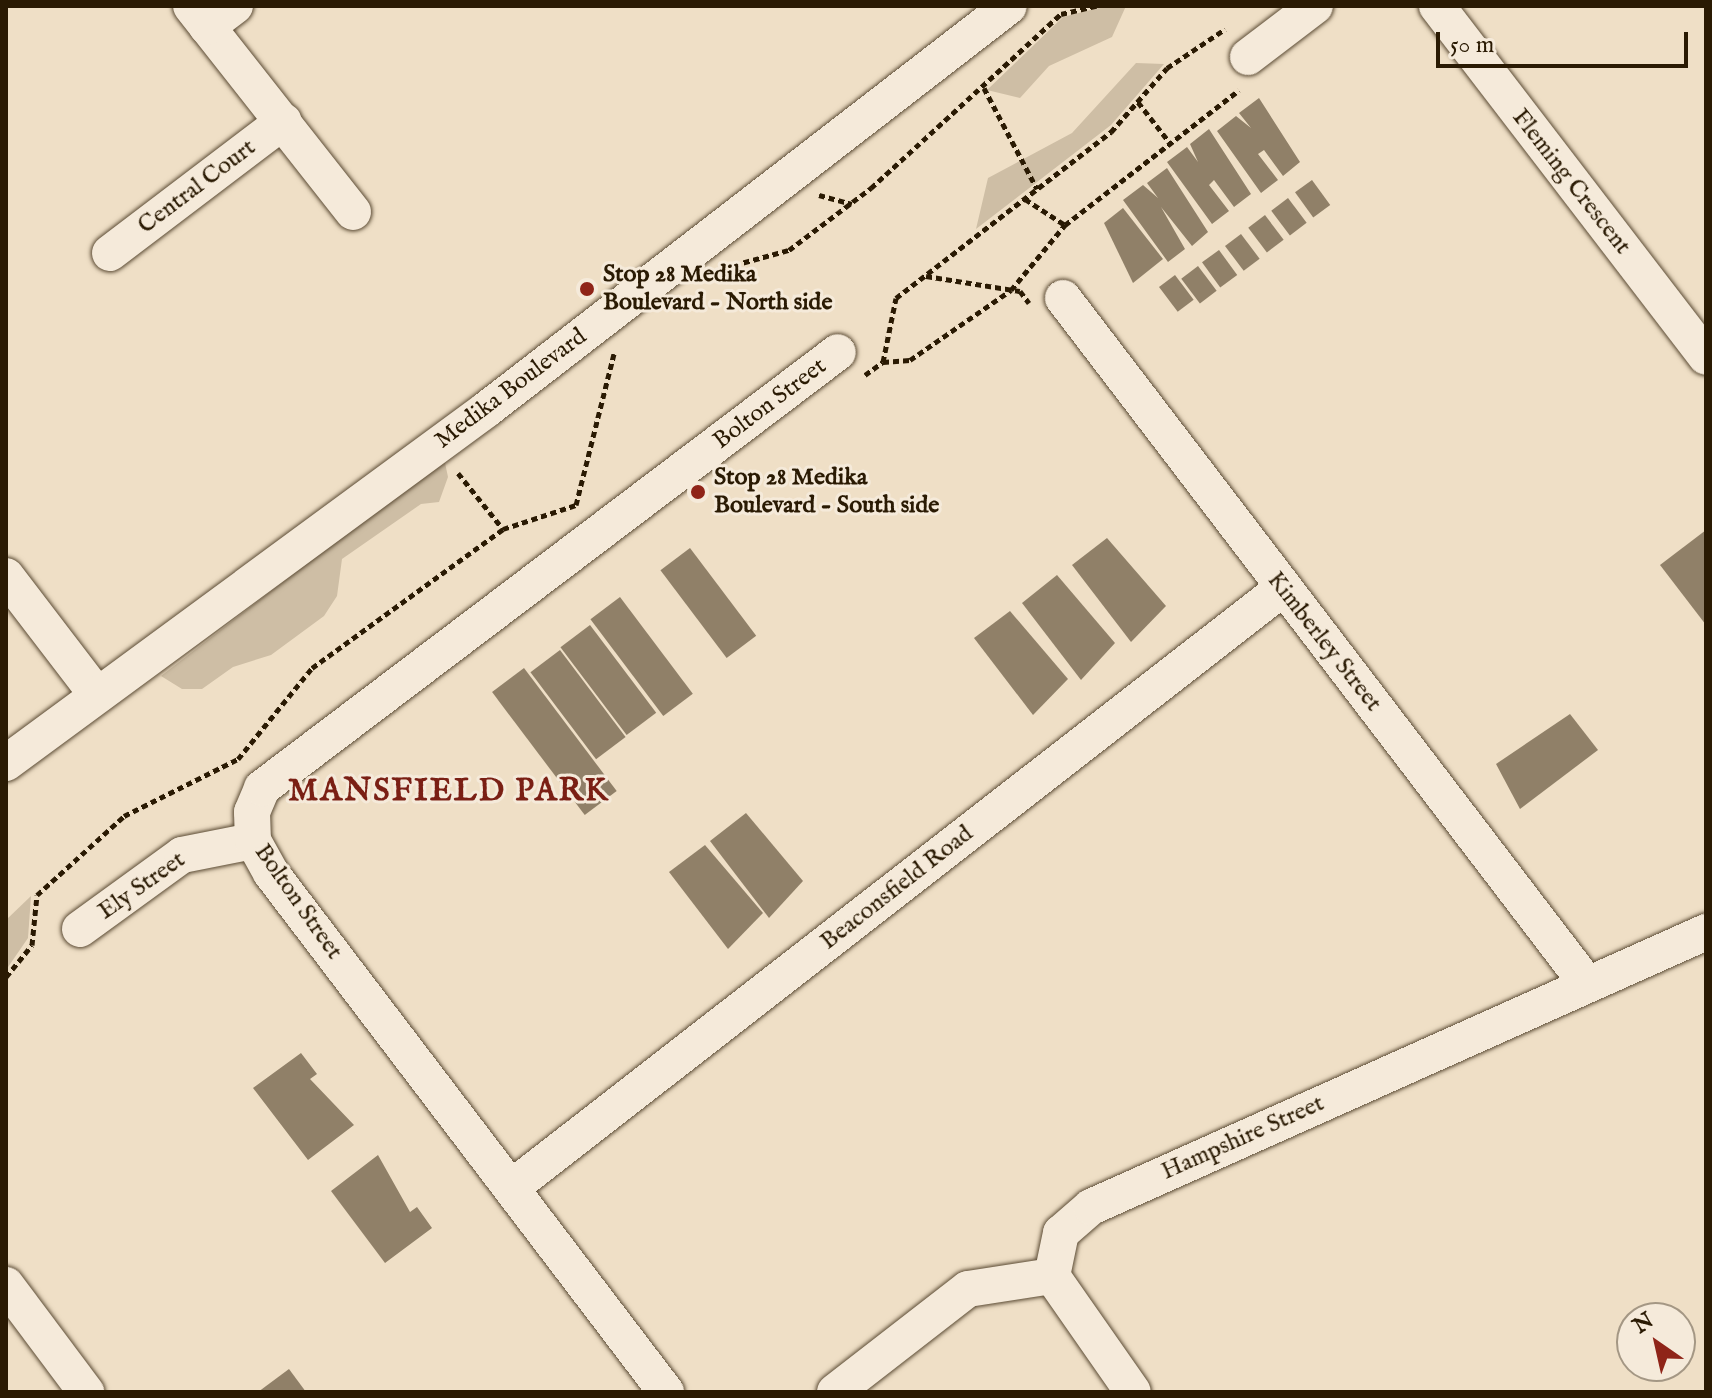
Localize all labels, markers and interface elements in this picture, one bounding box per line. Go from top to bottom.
scale bar [1440,16,1692,66]
text: 50 m [1450,30,1494,61]
street label: Fleming Crescent [1505,104,1637,260]
street label: Central Court [133,133,261,241]
place label: Stop 28 Medika Boulevard - North side [603,261,832,317]
marker: Stop 28 Medika Boulevard - North side [578,280,596,298]
street label: Medika Boulevard [430,323,592,455]
street label: Bolton Street [708,352,832,456]
place label: Stop 28 Medika Boulevard - South side [714,464,939,520]
marker: Stop 28 Medika Boulevard - South side [689,483,707,501]
street label: Kimberley Street [1261,567,1387,717]
district label: MANSFIELD PARK [288,773,610,811]
street label: Beaconsfield Road [815,820,979,956]
street label: Bolton Street [248,839,348,965]
street label: Ely Street [93,846,191,926]
street label: Hampshire Street [1157,1089,1329,1187]
north arrow [1616,1302,1696,1382]
text: N [1628,1307,1659,1341]

